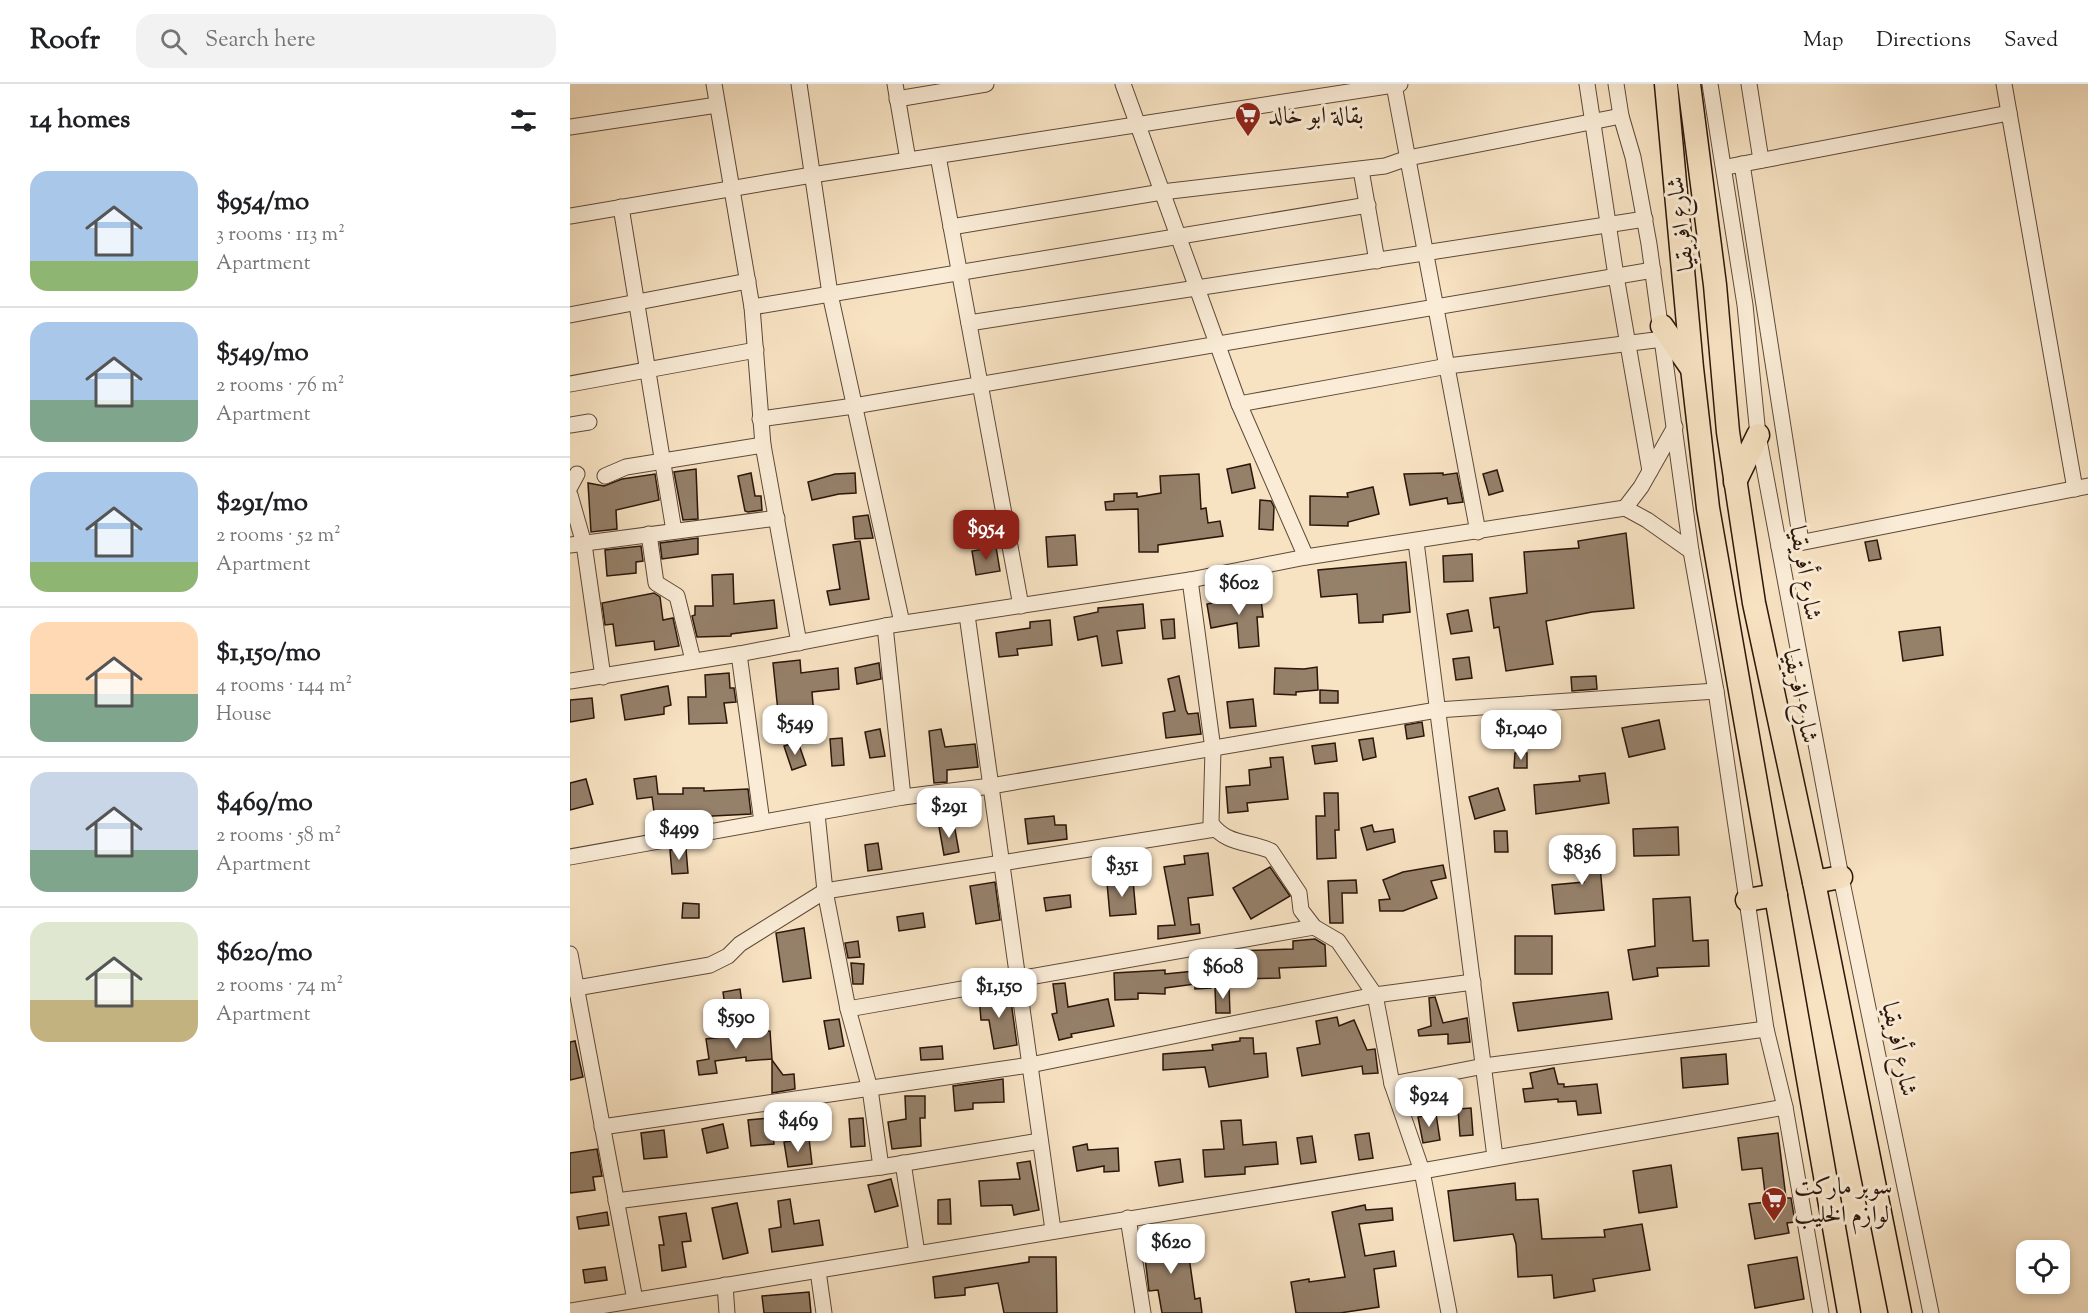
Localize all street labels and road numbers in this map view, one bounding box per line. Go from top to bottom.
street label: شارع افريقيا [1659,174,1706,273]
street label: شارع أفريقيا [1778,523,1831,624]
street label: شارع افريقيا [1772,646,1826,747]
street label: شارع أفريقيا [1870,999,1927,1100]

